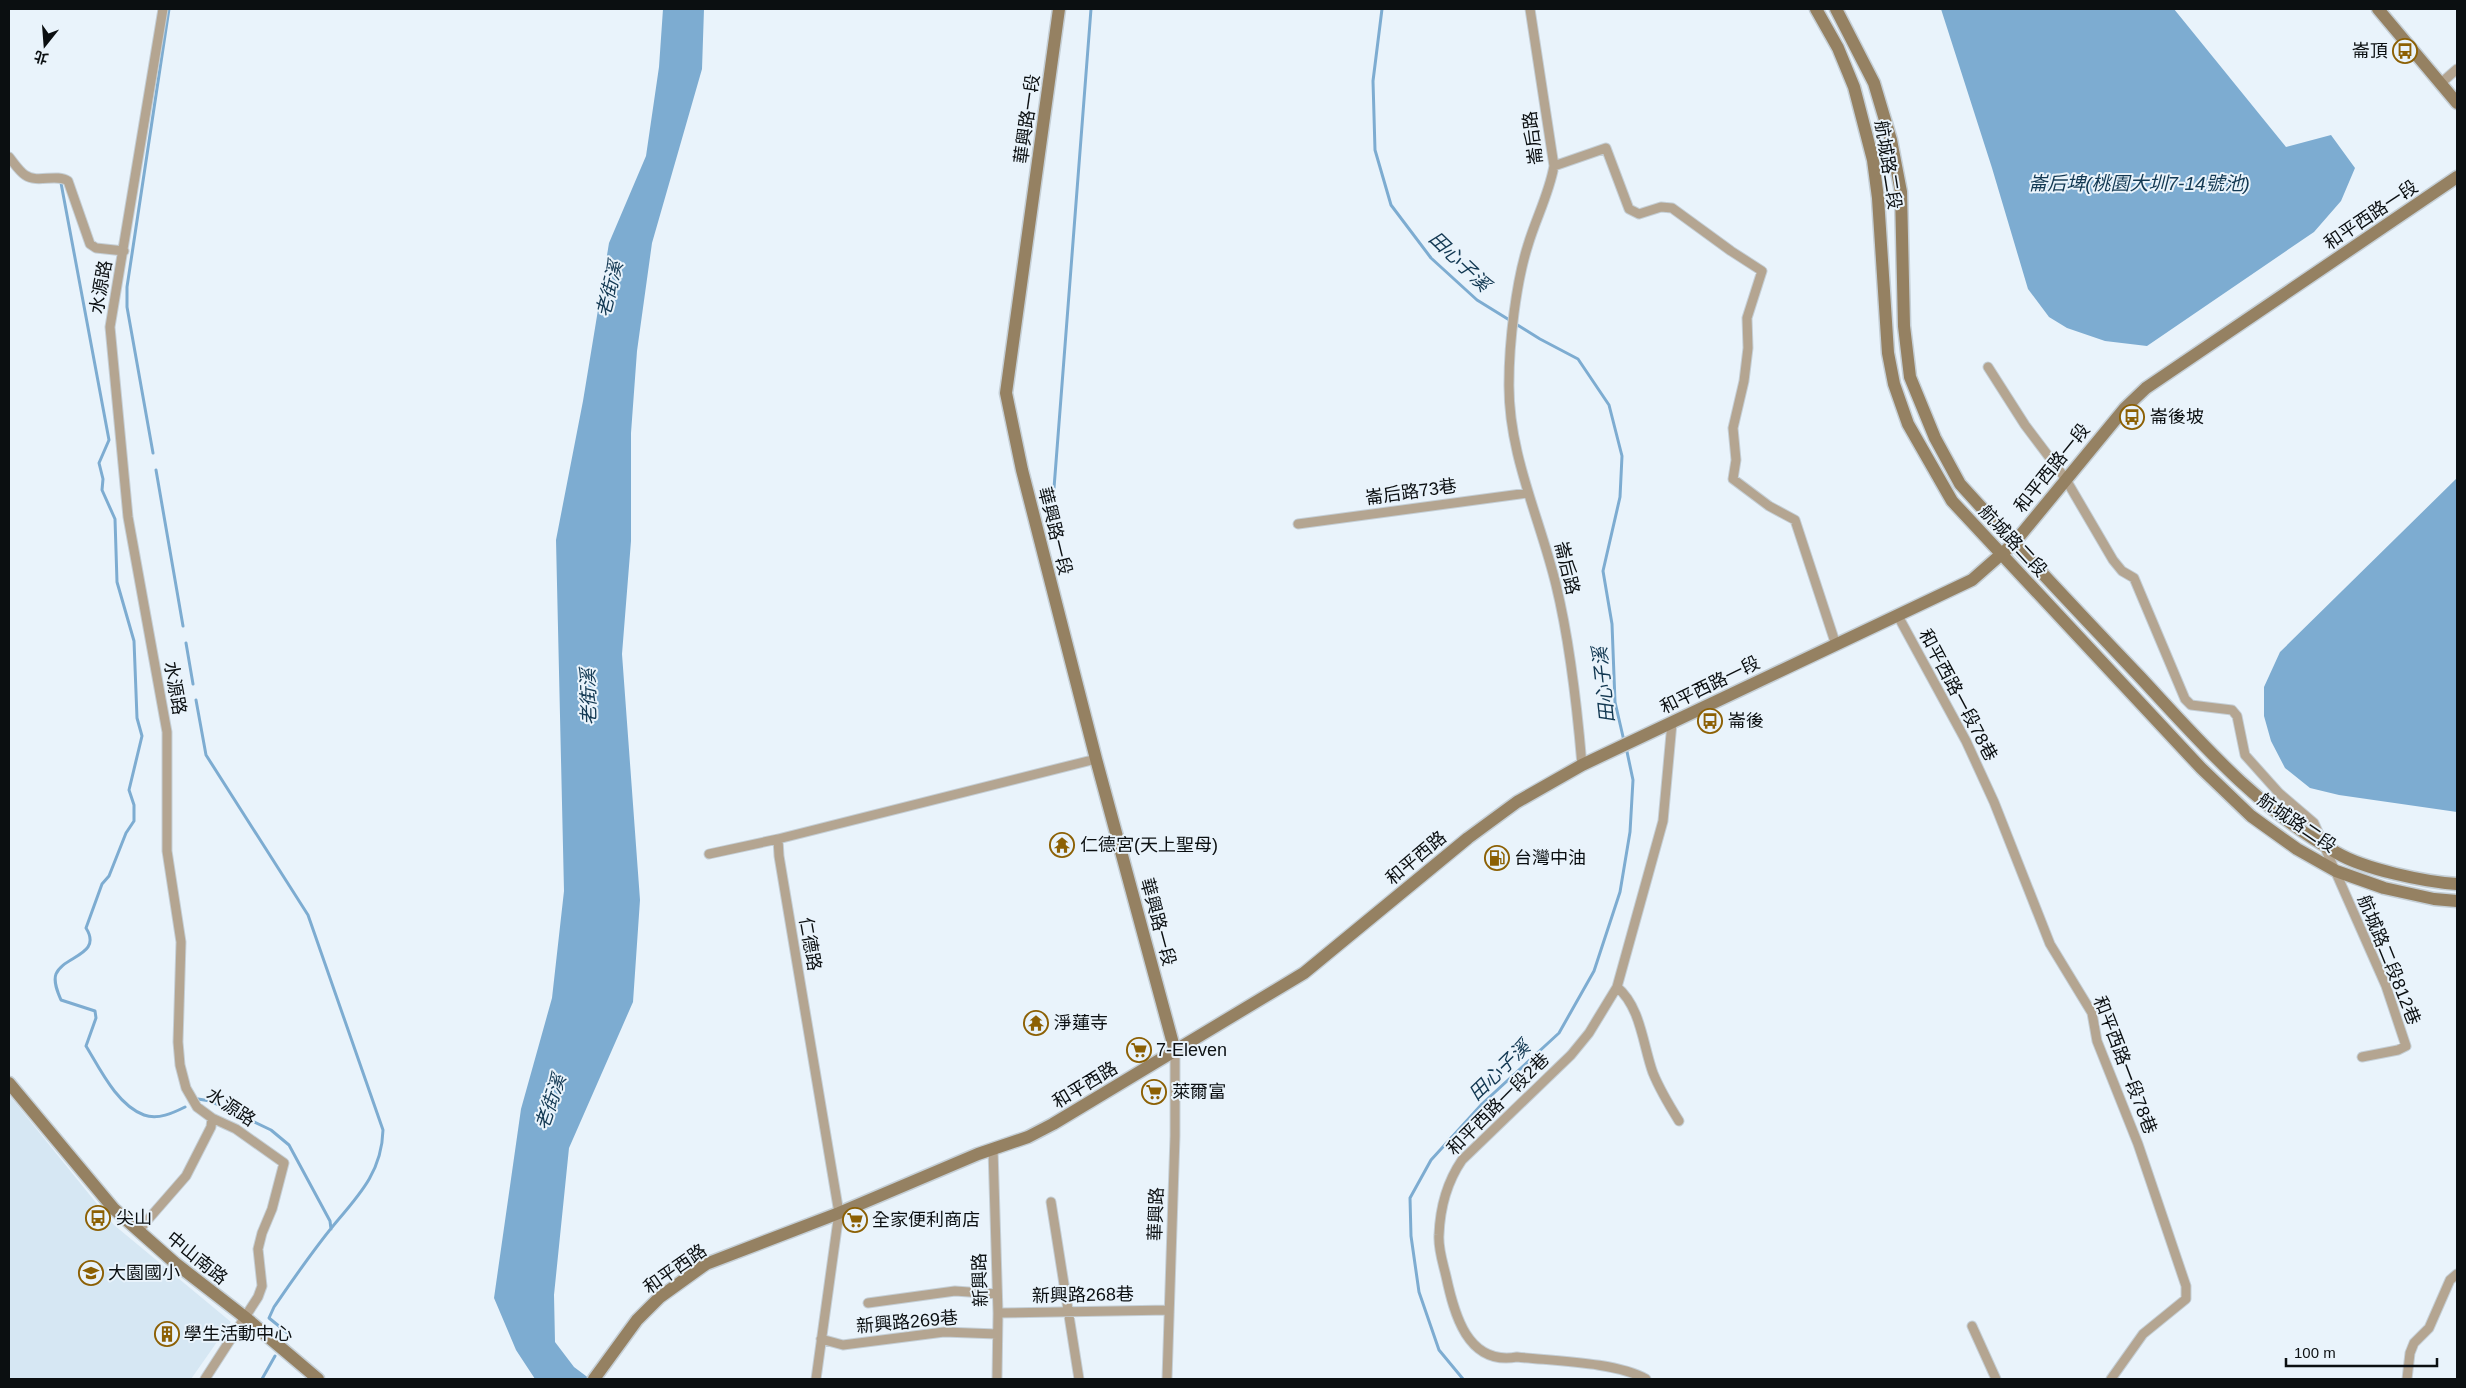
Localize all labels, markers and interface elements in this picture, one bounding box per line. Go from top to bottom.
north arrow [20,20,70,70]
bus stop icon: 崙頂 [2392,38,2418,64]
place label: 崙頂 [2352,41,2388,61]
text: 北 [32,48,50,67]
street label: 華興路一段 [1011,73,1043,165]
street label: 崙后路 [1520,110,1546,166]
street label: 航城路二段 [1871,119,1905,211]
water label: 崙后埤(桃園大圳7-14號池) [2028,173,2250,194]
street label: 和平西路一段 [2321,177,2421,253]
water label: 田心子溪 [1425,227,1496,297]
water label: 老街溪 [592,256,627,319]
street label: 水源路 [86,259,116,315]
bus stop icon: 崙後坡 [2119,404,2145,430]
place label: 崙後坡 [2150,407,2204,427]
street label: 和平西路一段 [2010,420,2094,516]
street label: 崙后路73巷 [1364,476,1458,508]
street label: 華興路一段 [1034,485,1076,577]
street label: 航城路二段 [1975,501,2051,581]
street label: 崙后路 [1551,539,1583,597]
street label: 和平西路一段78巷 [1915,626,2001,764]
water label: 田心子溪 [1589,643,1618,724]
street label: 和平西路一段 [1657,652,1763,718]
street label: 水源路 [160,660,190,716]
water label: 老街溪 [577,665,599,726]
bus stop icon: 崙後 [1697,708,1723,734]
place label: 崙後 [1728,711,1764,731]
street label: 航城路二段 [2254,790,2340,856]
street label: 和平西路 [1382,827,1450,889]
temple icon: 仁德宮(天上聖母) [1049,832,1075,858]
place label: 仁德宮(天上聖母) [1080,835,1218,855]
fuel station icon: 台灣中油 [1484,845,1510,871]
place label: 台灣中油 [1514,848,1586,868]
street label: 華興路一段 [1137,876,1179,968]
street label: 航城路二段812巷 [2354,892,2424,1028]
street label: 仁德路 [795,916,825,972]
street label: 和平西路一段78巷 [2089,993,2161,1137]
temple icon: 淨蓮寺 [1023,1010,1049,1036]
place label: 淨蓮寺 [1054,1013,1108,1033]
water label: 田心子溪 [1465,1034,1536,1104]
supermarket icon: 7-Eleven [1126,1037,1152,1063]
place label: 7-Eleven [1156,1040,1227,1060]
street label: 和平西路一段2巷 [1443,1049,1553,1159]
street label: 和平西路 [1049,1058,1121,1112]
water label: 老街溪 [531,1069,571,1133]
supermarket icon: 萊爾富 [1141,1079,1167,1105]
place label: 萊爾富 [1172,1082,1226,1102]
street label: 水源路 [203,1084,259,1130]
street label: 華興路 [1145,1187,1167,1241]
bus stop icon: 尖山 [85,1205,111,1231]
supermarket icon: 全家便利商店 [842,1207,868,1233]
place label: 尖山 [116,1208,152,1228]
place label: 全家便利商店 [872,1210,980,1230]
street label: 中山南路 [163,1228,231,1288]
street label: 和平西路 [640,1240,710,1298]
street label: 新興路 [969,1253,991,1307]
school or university icon: 大園國小 [78,1260,104,1286]
place label: 大園國小 [108,1263,180,1283]
street label: 新興路268巷 [1032,1284,1134,1306]
street label: 新興路269巷 [855,1308,959,1336]
building icon: 學生活動中心 [154,1321,180,1347]
place label: 學生活動中心 [184,1324,292,1344]
scale bar [2286,1336,2437,1368]
text: 100 m [2294,1344,2336,1361]

